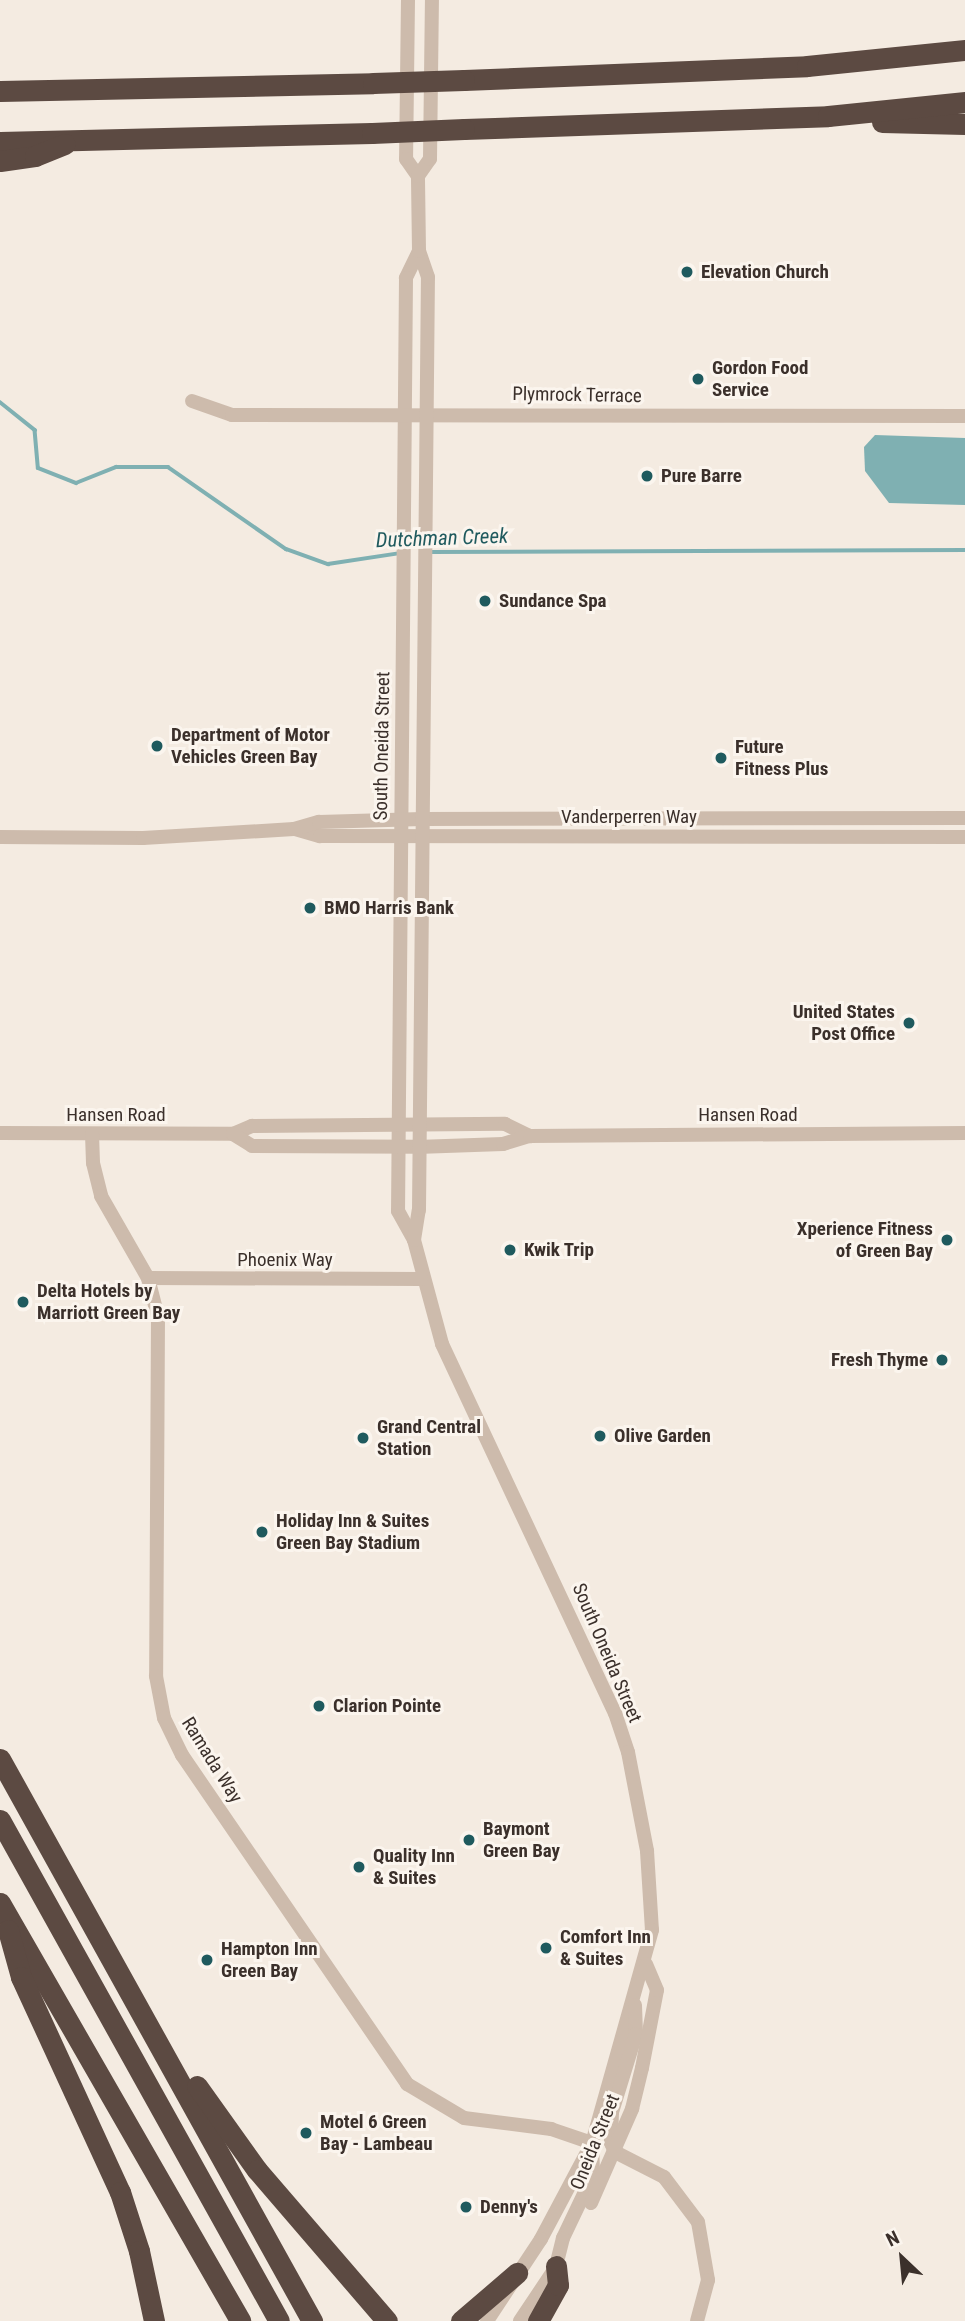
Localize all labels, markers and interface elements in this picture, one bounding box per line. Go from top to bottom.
place label: Elevation Church [701,261,829,283]
marker: Elevation Church [679,264,695,280]
place label: Gordon Food Service [712,357,808,401]
marker: Gordon Food Service [690,371,706,387]
street label: Plymrock Terrace [512,382,642,408]
place label: Pure Barre [661,465,742,487]
marker: Pure Barre [639,468,655,484]
water label: Dutchman Creek [375,523,509,553]
place label: Sundance Spa [499,590,606,612]
marker: Sundance Spa [477,593,493,609]
street label: South Oneida Street [369,671,395,821]
place label: Department of Motor Vehicles Green Bay [171,724,330,768]
place label: Future Fitness Plus [735,736,828,780]
marker: Department of Motor Vehicles Green Bay [149,738,165,754]
marker: Future Fitness Plus [713,750,729,766]
street label: Vanderperren Way [561,806,697,828]
place label: BMO Harris Bank [324,897,454,919]
marker: BMO Harris Bank [302,900,318,916]
place label: United States Post Office [793,1001,895,1045]
marker: United States Post Office [901,1015,917,1031]
street label: Hansen Road [66,1104,166,1126]
street label: Hansen Road [698,1104,798,1126]
place label: Xperience Fitness of Green Bay [797,1218,933,1262]
marker: Xperience Fitness of Green Bay [939,1232,955,1248]
place label: Kwik Trip [524,1239,594,1261]
marker: Kwik Trip [502,1242,518,1258]
street label: Phoenix Way [237,1249,333,1271]
place label: Delta Hotels by Marriott Green Bay [37,1280,180,1324]
marker: Delta Hotels by Marriott Green Bay [15,1294,31,1310]
place label: Fresh Thyme [830,1349,928,1371]
marker: Fresh Thyme [934,1352,950,1368]
place label: Grand Central Station [377,1416,481,1460]
place label: Olive Garden [614,1425,711,1447]
marker: Olive Garden [592,1428,608,1444]
marker: Grand Central Station [355,1430,371,1446]
place label: Holiday Inn & Suites Green Bay Stadium [276,1510,429,1554]
marker: Holiday Inn & Suites Green Bay Stadium [254,1524,270,1540]
street label: South Oneida Street [567,1580,647,1726]
place label: Clarion Pointe [333,1695,441,1717]
marker: Clarion Pointe [311,1698,327,1714]
street label: Ramada Way [177,1713,247,1807]
place label: Baymont Green Bay [483,1818,560,1862]
marker: Baymont Green Bay [461,1832,477,1848]
place label: Quality Inn & Suites [373,1845,455,1889]
marker: Quality Inn & Suites [351,1859,367,1875]
place label: Comfort Inn & Suites [560,1926,651,1970]
place label: Hampton Inn Green Bay [221,1938,318,1982]
marker: Comfort Inn & Suites [538,1940,554,1956]
marker: Hampton Inn Green Bay [199,1952,215,1968]
street label: Oneida Street [565,2091,625,2193]
place label: Motel 6 Green Bay - Lambeau [320,2111,432,2155]
marker: Motel 6 Green Bay - Lambeau [298,2125,314,2141]
place label: Denny's [480,2196,538,2218]
marker: Denny's [458,2199,474,2215]
north arrow [867,2223,937,2293]
text: N [882,2226,903,2252]

